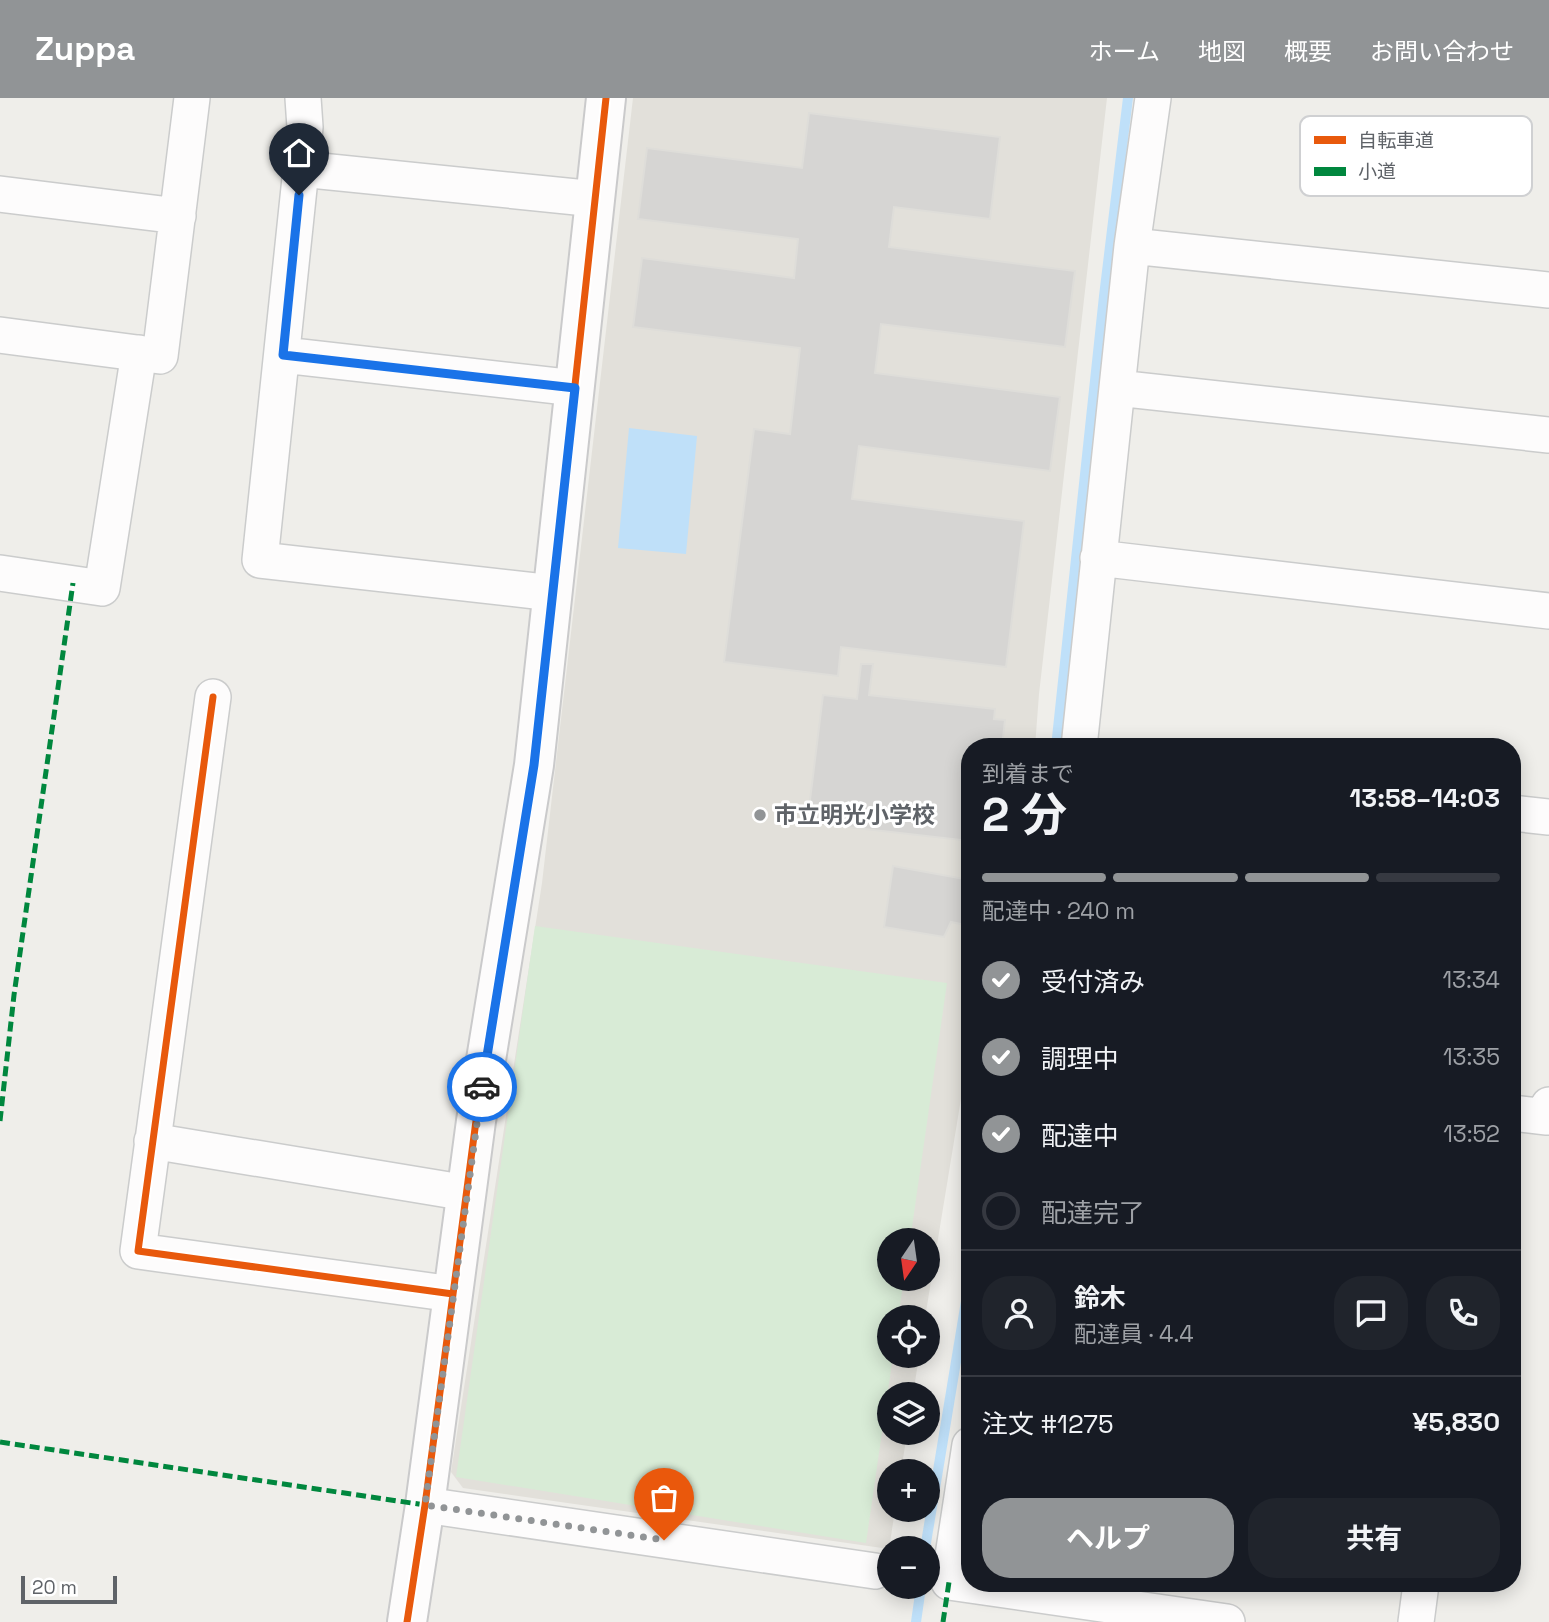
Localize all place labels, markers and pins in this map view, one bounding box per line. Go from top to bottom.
pin [269,123,329,195]
place label: 市立明光小学校 [774,800,935,830]
marker: 市立明光小学校 [752,807,768,823]
pin [634,1468,694,1540]

